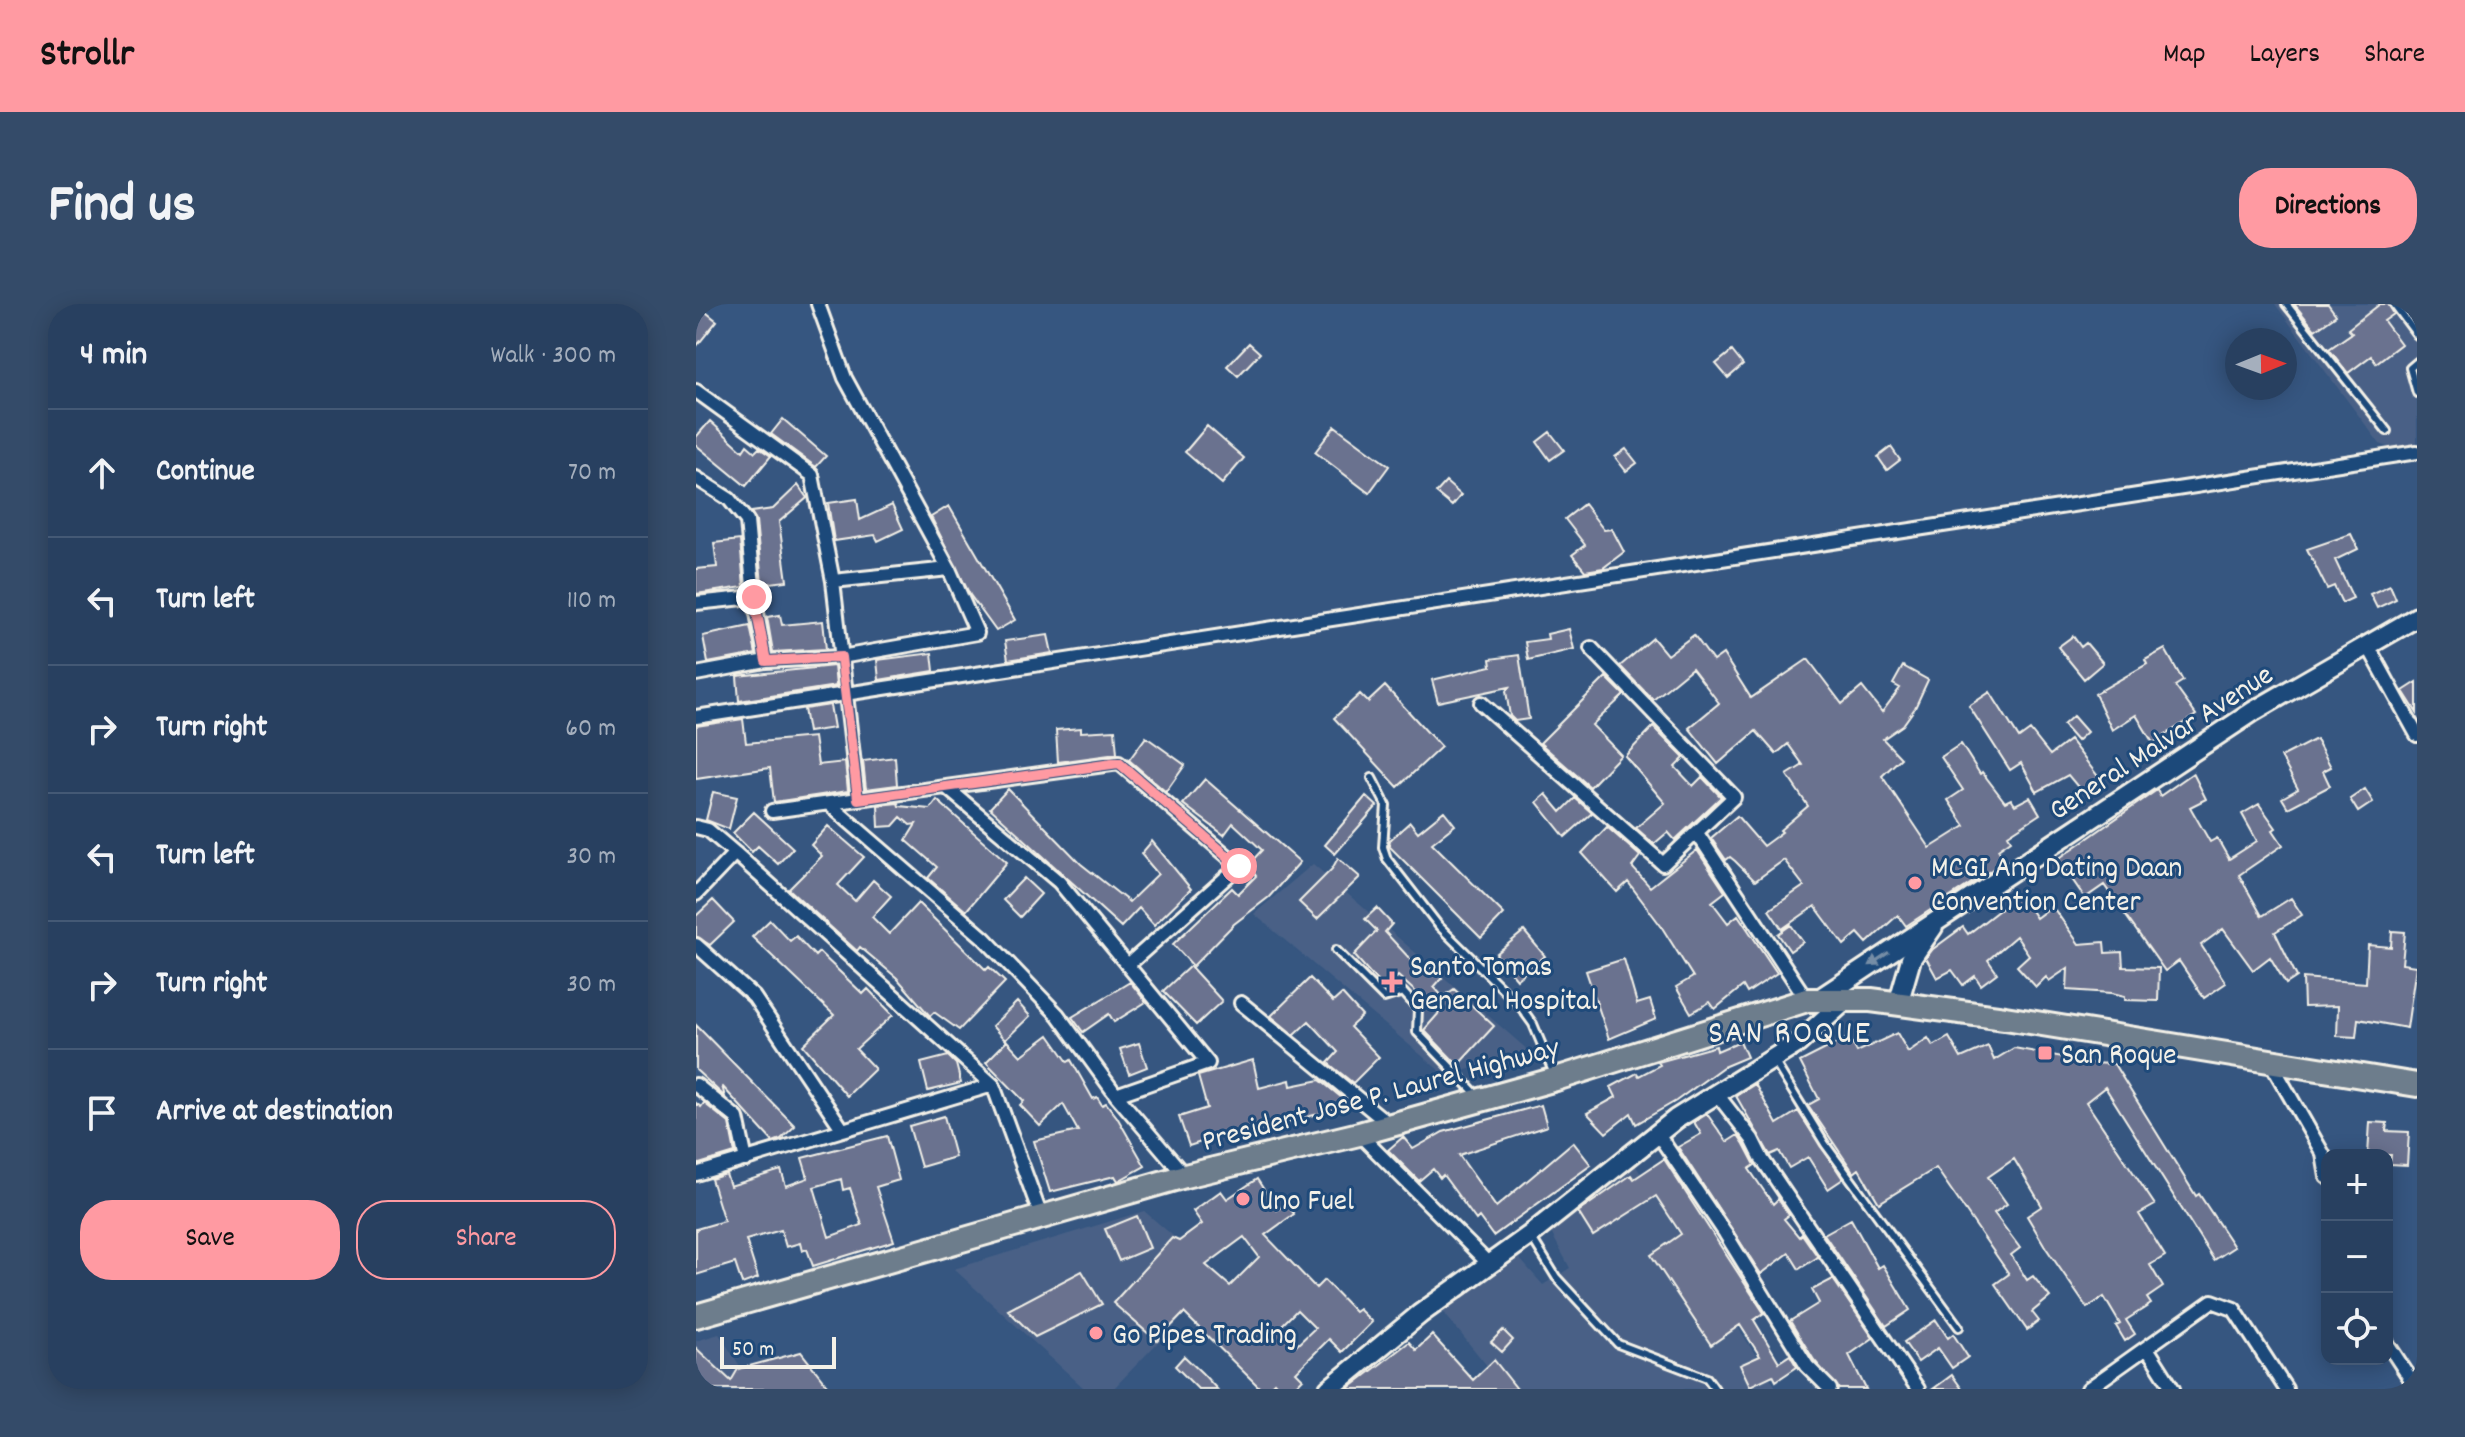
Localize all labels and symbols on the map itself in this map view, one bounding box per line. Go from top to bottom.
north arrow [2225,328,2297,400]
route end [736,579,772,615]
street label: General Malvar Avenue [2042,656,2283,834]
route start [1221,848,1257,884]
place label: MCGI Ang Dating Daan Convention Center [1931,849,2182,926]
marker: MCGI Ang Dating Daan Convention Center [1906,874,1924,892]
place label: Santo Tomas General Hospital [1410,948,1598,1025]
one-way arrow [1868,952,1889,967]
marker: Santo Tomas General Hospital [1381,971,1403,993]
district label: SAN ROQUE [1708,1011,1872,1060]
street label: President Jose P. Laurel Highway [1198,1029,1565,1166]
place label: San Roque [2061,1036,2176,1079]
marker: San Roque [2036,1044,2054,1062]
place label: Uno Fuel [1259,1182,1354,1225]
marker: Uno Fuel [1234,1190,1252,1208]
place label: Go Pipes Trading [1112,1316,1297,1359]
marker: Go Pipes Trading [1087,1324,1105,1342]
scale bar [720,1333,836,1369]

